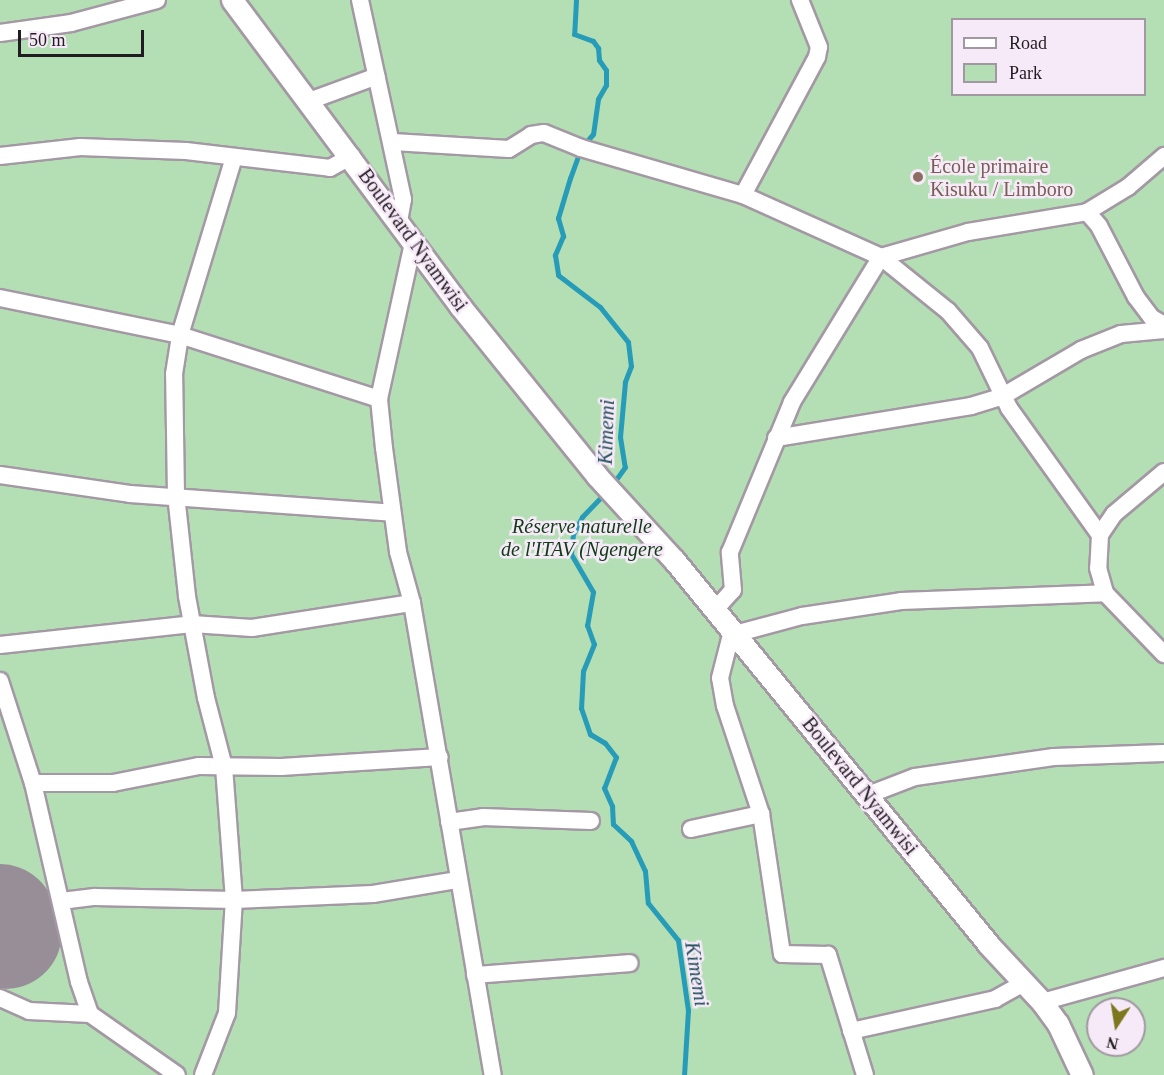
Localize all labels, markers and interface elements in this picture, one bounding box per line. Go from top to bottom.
scale bar [21,18,147,56]
legend [951,18,1146,96]
text: 50 m [29,30,66,50]
text: Road [1009,33,1047,53]
text: Park [1009,63,1042,83]
place label: École primaire Kisuku / Limboro [930,154,1073,201]
street label: Boulevard Nyamwisi [353,164,473,316]
marker: École primaire Kisuku / Limboro [911,170,925,184]
water label: Kimemi [592,399,620,465]
park label: Réserve naturelle de l'ITAV (Ngengere [501,514,663,561]
street label: Boulevard Nyamwisi [797,712,923,860]
water label: Kimemi [679,940,715,1008]
north arrow [1086,997,1146,1057]
text: N [1105,1034,1120,1053]

